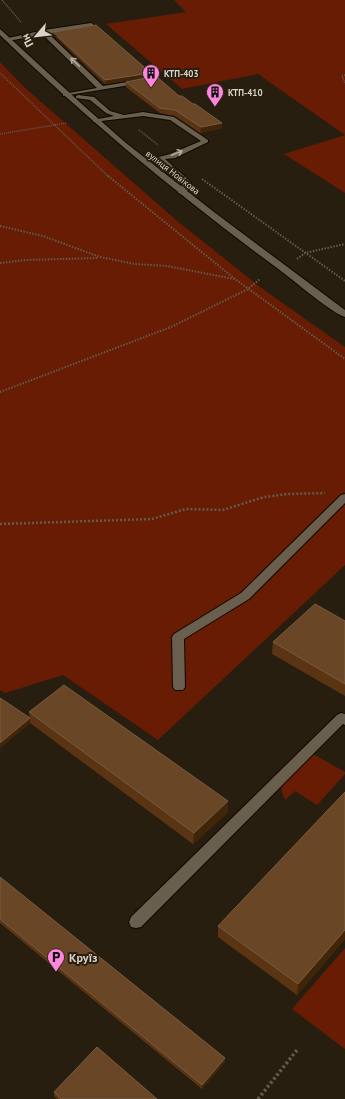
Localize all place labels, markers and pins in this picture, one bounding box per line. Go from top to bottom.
building icon: КТП-403 [141,63,161,88]
place label: КТП-403 [164,68,199,79]
building icon: КТП-410 [205,82,225,107]
place label: КТП-410 [228,87,263,98]
parking icon: Круїз [46,947,66,972]
place label: Круїз [69,950,98,965]

